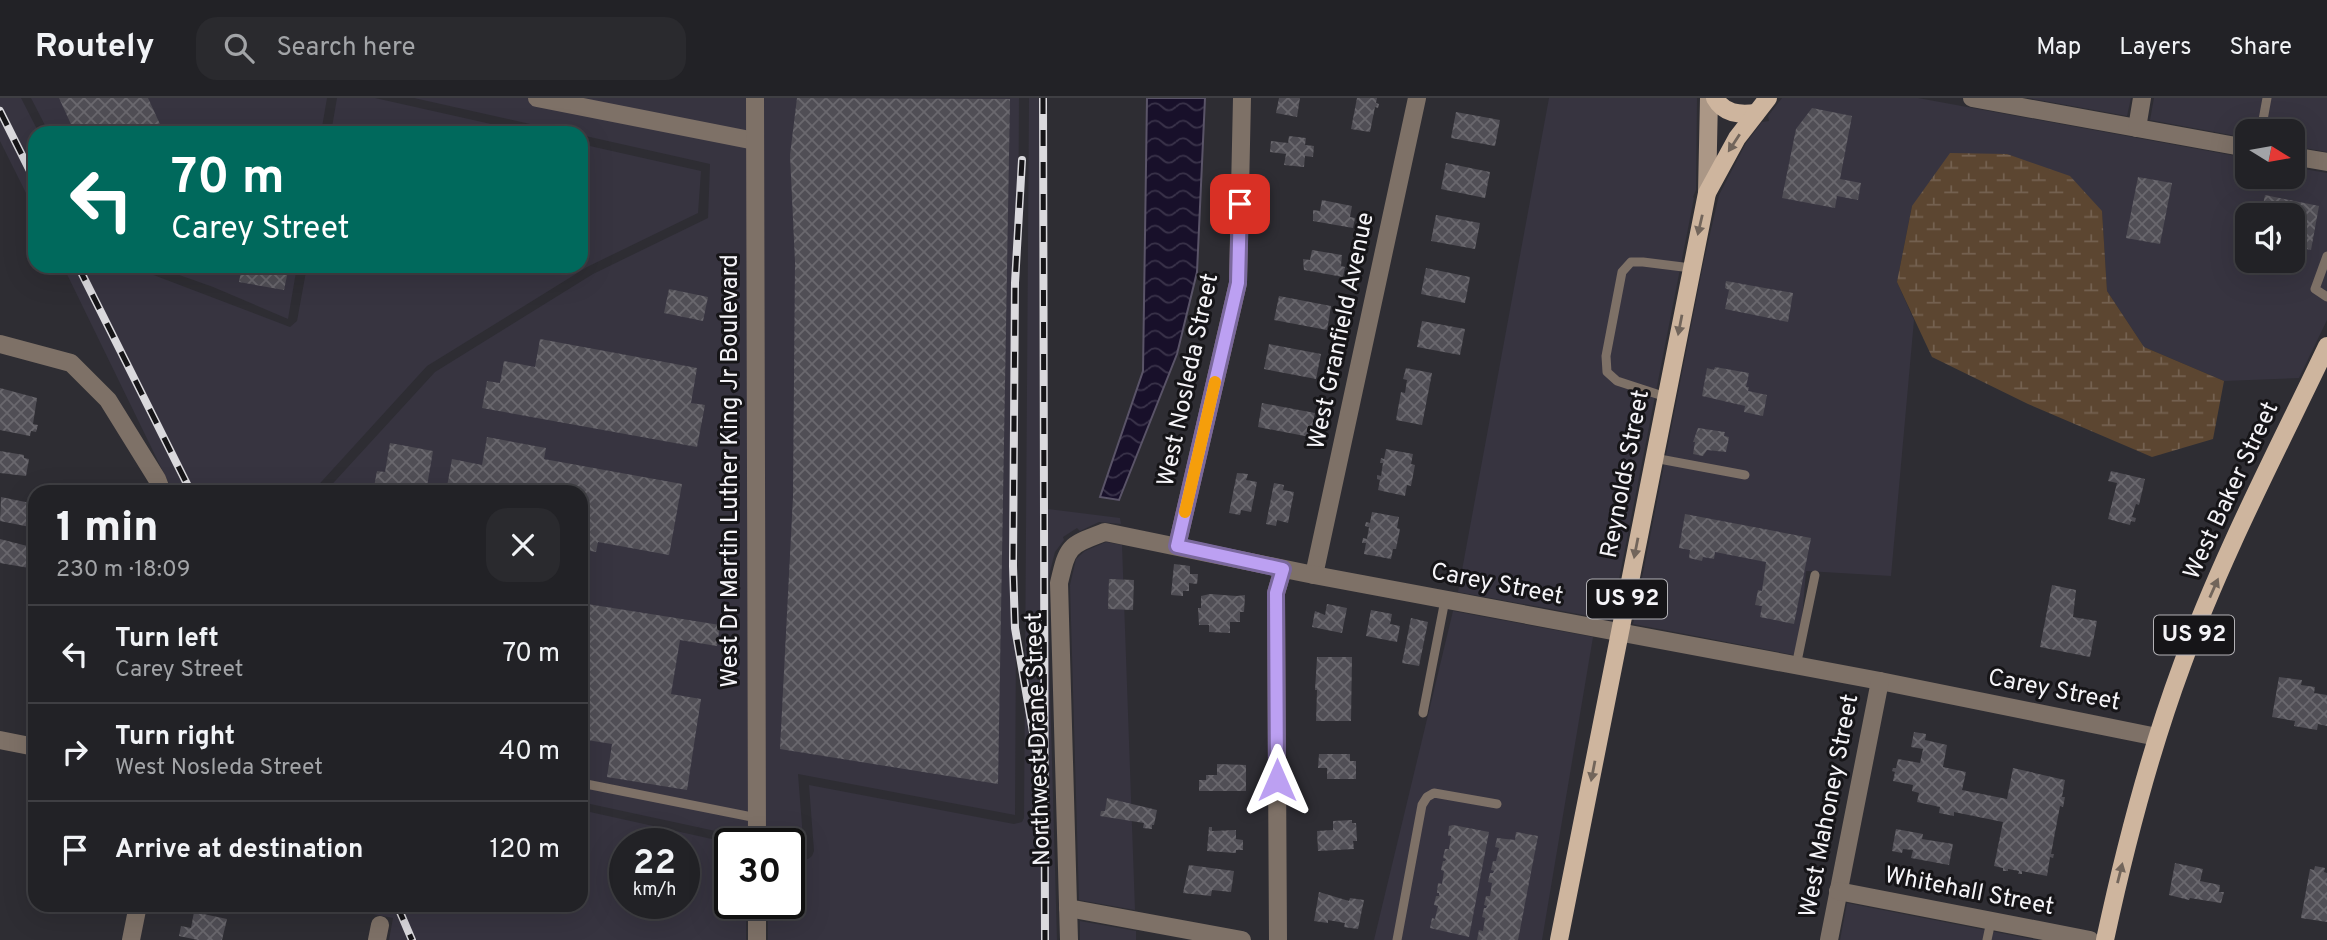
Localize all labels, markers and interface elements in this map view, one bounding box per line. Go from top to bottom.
search box [196,17,686,80]
text: Routely [35,27,154,69]
icon: search [220,29,258,67]
text: Search here [276,32,415,65]
text: Map [2036,33,2081,63]
text: Layers [2119,33,2191,63]
text: Share [2229,33,2292,63]
north arrow [2235,119,2305,189]
map controls [2235,119,2305,273]
one-way arrow [1727,133,1740,153]
text: 70 m [171,149,285,211]
icon: left [56,154,147,245]
pin [1210,174,1270,234]
icon: arrive [1221,185,1259,223]
button: sound [2235,203,2305,273]
text: Carey Street [171,210,350,250]
street label: West Granfield Avenue [1302,210,1382,452]
one-way arrow [1694,214,1705,236]
street label: West Dr Martin Luther King Jr Boulevard [716,254,746,688]
street label: West Nosleda Street [1152,271,1226,489]
one-way arrow [1674,314,1685,336]
street label: Reynolds Street [1595,387,1657,561]
street label: West Baker Street [2178,397,2286,585]
text: 1 min [56,503,159,556]
button: close [486,508,560,582]
one-way arrow [1631,537,1642,559]
text: 230 m · 18:09 [56,556,190,585]
street label: Carey Street [1428,557,1566,613]
one-way arrow [2209,577,2220,598]
road number: US 92 [1587,579,1667,618]
street label: Northwest Drane Street [1020,612,1058,866]
road number: US 92 [2154,615,2234,654]
text: Turn left [115,623,219,656]
icon: left [56,635,94,673]
text: 70 m [502,638,560,671]
text: Carey Street [115,656,243,685]
street label: Carey Street [1985,663,2123,719]
street label: West Mahoney Street [1794,692,1866,920]
text: Turn right [115,721,235,754]
icon: right [56,733,94,771]
text: 40 m [499,736,560,769]
position arrow [1240,743,1314,817]
text: West Nosleda Street [115,754,323,783]
one-way arrow [1587,760,1598,782]
speed limit sign: 30 [714,828,805,919]
icon: arrive [56,831,94,869]
text: Arrive at destination [115,834,363,867]
text: 120 m [490,834,560,867]
text: 22 [633,842,676,886]
street label: Whitehall Street [1882,861,2056,923]
one-way arrow [2115,862,2126,884]
text: km/h [633,879,676,902]

